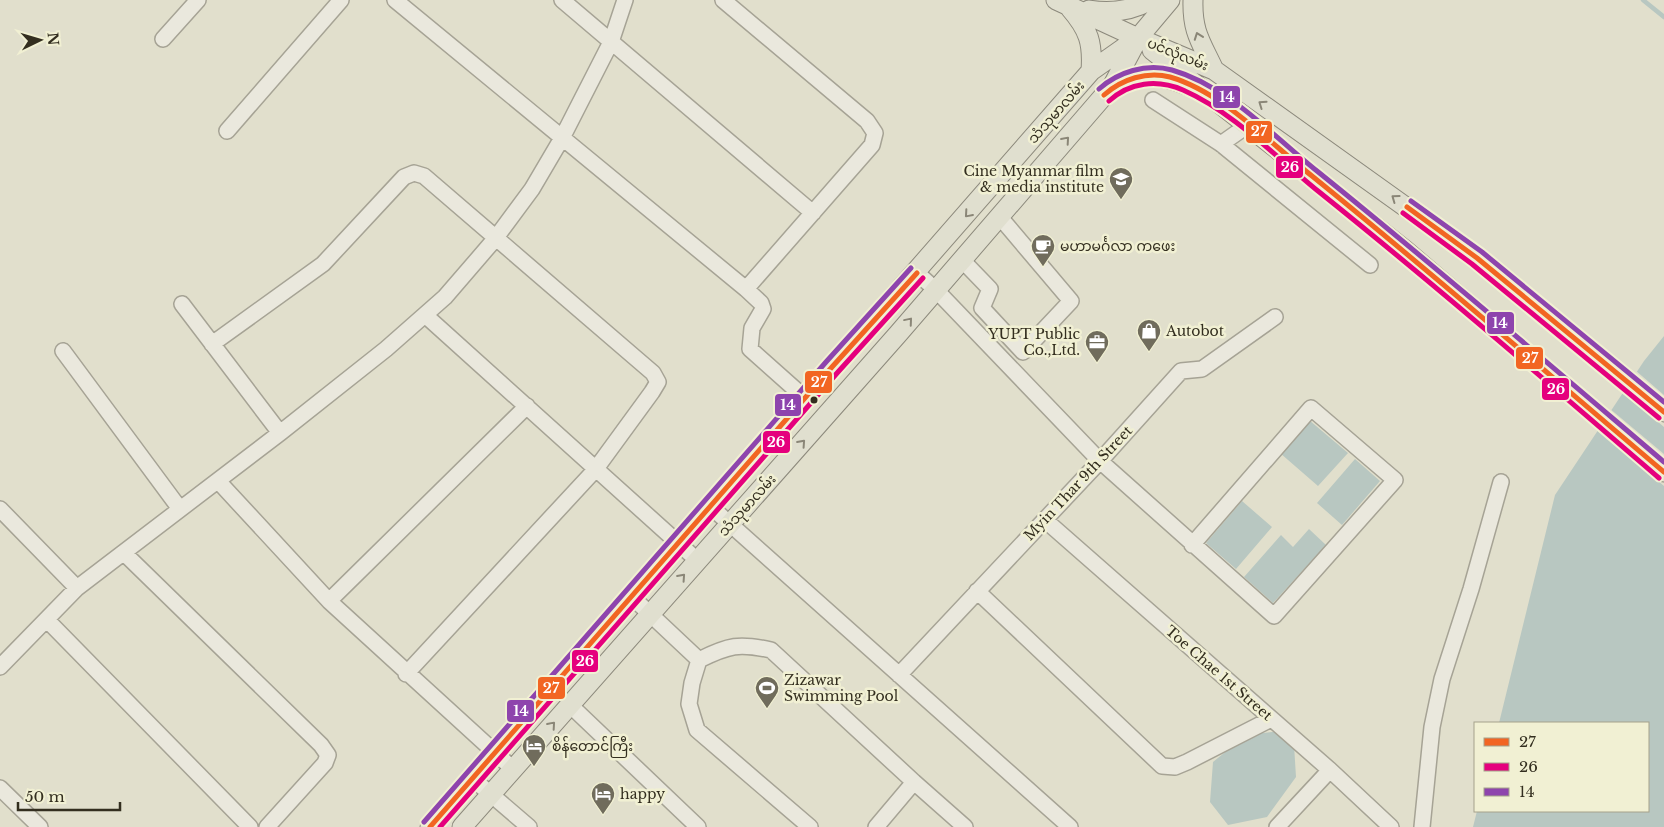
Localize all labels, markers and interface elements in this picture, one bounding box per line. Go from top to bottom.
north arrow [15,15,65,65]
text: N [43,32,62,46]
one-way arrow [1194,32,1204,41]
street label: ပင်လုံလမ်း [1144,33,1212,77]
street label: သံသုမာလမ်း [1023,76,1090,149]
line badge: 14 [1212,85,1241,109]
text: 14 [1219,88,1235,106]
one-way arrow [1258,101,1268,110]
line badge: 27 [1245,120,1273,144]
text: 27 [1251,122,1268,140]
one-way arrow [1060,136,1069,145]
line badge: 26 [1275,155,1304,179]
text: 26 [1281,158,1299,176]
place label: Cine Myanmar film & media institute [963,162,1104,196]
school or university icon: Cine Myanmar film & media institute [1108,166,1134,200]
one-way arrow [1391,195,1400,204]
one-way arrow [965,208,973,217]
cafe icon: မဟာမင်္ဂလာ ကဖေး [1030,233,1056,267]
place label: မဟာမင်္ဂလာ ကဖေး [1060,236,1175,255]
line badge: 14 [1486,311,1515,335]
text: 14 [1492,314,1508,332]
one-way arrow [904,318,912,327]
shop icon: Autobot [1136,318,1162,352]
place label: Autobot [1165,322,1225,340]
place label: YUPT Public Co.,Ltd. [987,325,1080,359]
office icon: YUPT Public Co.,Ltd. [1084,329,1110,363]
line badge: 27 [1515,346,1544,370]
text: 27 [1522,349,1539,367]
line badge: 27 [804,370,833,394]
text: 27 [811,373,828,391]
line badge: 26 [1541,377,1570,401]
text: 26 [1547,380,1565,398]
line badge: 14 [774,393,802,417]
unlabelled marker [809,395,819,405]
text: 14 [780,396,796,414]
street label: Myin Thar 9th Street [1020,421,1136,544]
line badge: 26 [762,430,791,454]
text: 26 [767,433,785,451]
one-way arrow [796,439,805,448]
street label: သံသုမာလမ်း [714,470,782,542]
one-way arrow [676,574,685,583]
street label: Toe Chae 1st Street [1162,622,1277,725]
line badge: 26 [571,649,599,673]
text: 26 [576,652,594,670]
place label: Zizawar Swimming Pool [784,671,899,705]
sports icon: Zizawar Swimming Pool [754,675,780,709]
line badge: 27 [537,676,566,700]
text: 27 [543,679,560,697]
line badge: 14 [506,699,535,723]
text: 14 [513,702,529,720]
one-way arrow [547,721,556,730]
legend [1474,722,1649,812]
text: 27 [1519,732,1536,751]
hotel icon: စိန်တောင်ကြီး [521,733,547,767]
place label: စိန်တောင်ကြီး [552,736,633,758]
text: 26 [1519,757,1538,776]
scale bar [18,780,120,812]
hotel icon: happy [590,781,616,815]
text: 14 [1519,782,1534,801]
place label: happy [620,785,665,803]
text: 50 m [25,787,65,806]

